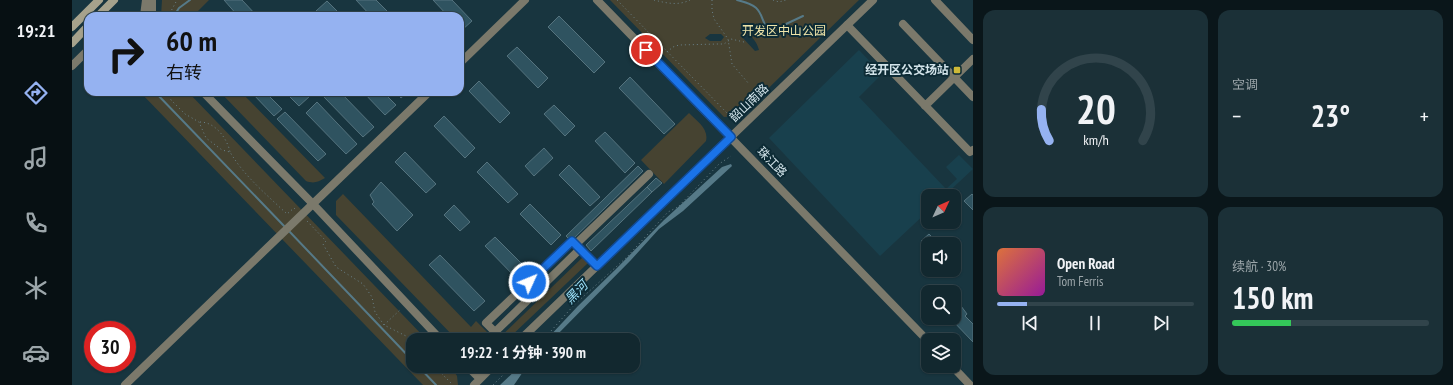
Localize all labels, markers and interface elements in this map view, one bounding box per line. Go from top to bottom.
text: 19:21 [17,19,55,42]
text: 60 m [166,22,217,59]
park label: 开发区中山公园 [742,23,826,38]
icon: right [100,28,152,80]
pin [629,33,663,67]
icon: arrive [635,39,657,61]
text: 右转 [166,61,202,84]
place label: 经开区公交场站 [865,62,949,77]
marker: 经开区公交场站 [952,65,962,75]
text: 空调 [1232,76,1258,93]
icon: directions [22,79,50,107]
street label: 韶山南路 [726,81,771,125]
text: 20 [1076,82,1115,135]
text: 23° [1311,96,1350,135]
text: − [1232,102,1241,130]
text: + [1420,102,1429,130]
text: km/h [1083,130,1108,149]
street label: 珠江路 [754,143,790,180]
icon: music [22,144,50,172]
north arrow [921,189,961,229]
map controls [921,189,961,373]
icon: phone [22,209,50,237]
button: sound [921,237,961,277]
text: Open Road [1057,254,1115,273]
text: 续航 · 30% [1232,258,1286,275]
position arrow [508,261,550,303]
text: Tom Ferris [1057,273,1103,290]
icon: climate [22,274,50,302]
water label: 黑河 [561,275,594,308]
text: 150 km [1232,278,1313,317]
button: search [921,285,961,325]
icon: previous [1019,312,1041,334]
icon: pause [1084,312,1106,334]
icon: next [1150,312,1172,334]
speed limit sign: 30 [84,321,136,373]
button: layers [921,333,961,373]
icon: car [22,339,50,367]
text: 19:22 · 1 分钟 · 390 m [460,343,586,362]

